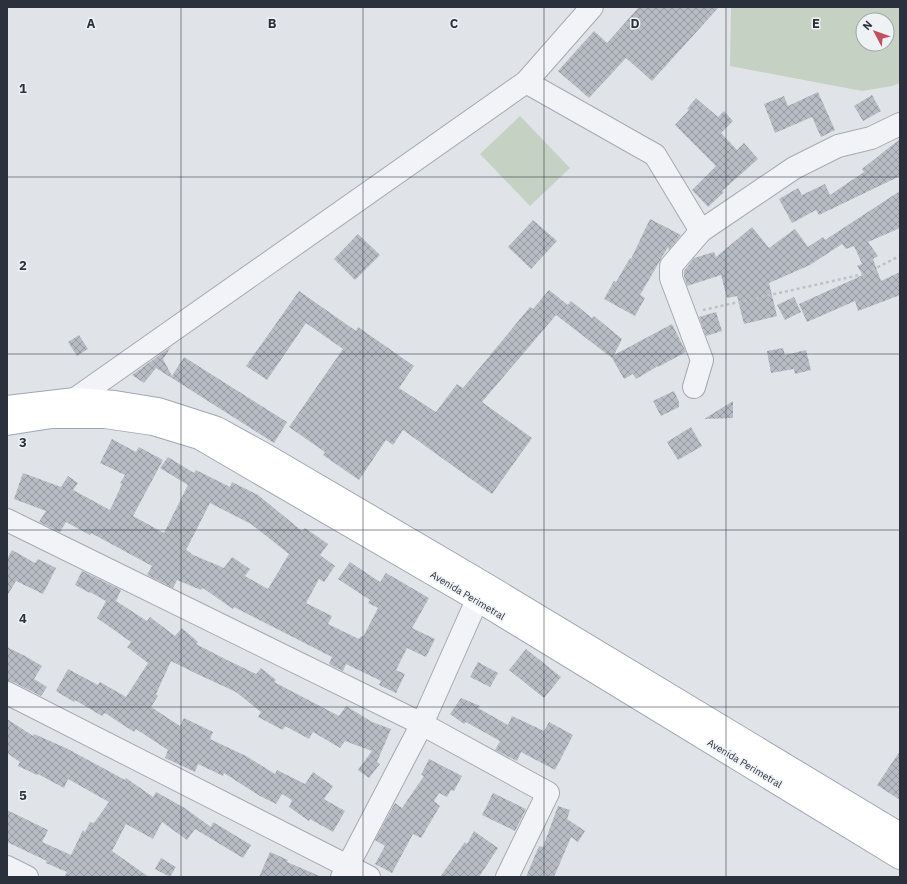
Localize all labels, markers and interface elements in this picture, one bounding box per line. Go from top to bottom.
north arrow [855,12,895,52]
text: A [87,15,96,32]
text: B [268,15,277,32]
text: C [450,15,459,32]
text: D [630,15,640,32]
text: E [812,15,820,32]
text: N [860,18,875,33]
text: 1 [19,80,27,97]
text: 2 [19,257,27,274]
text: 3 [19,434,27,451]
street label: Avenida Perimetral [428,568,508,623]
text: 4 [19,610,27,627]
street label: Avenida Perimetral [705,736,785,791]
text: 5 [19,787,27,804]

